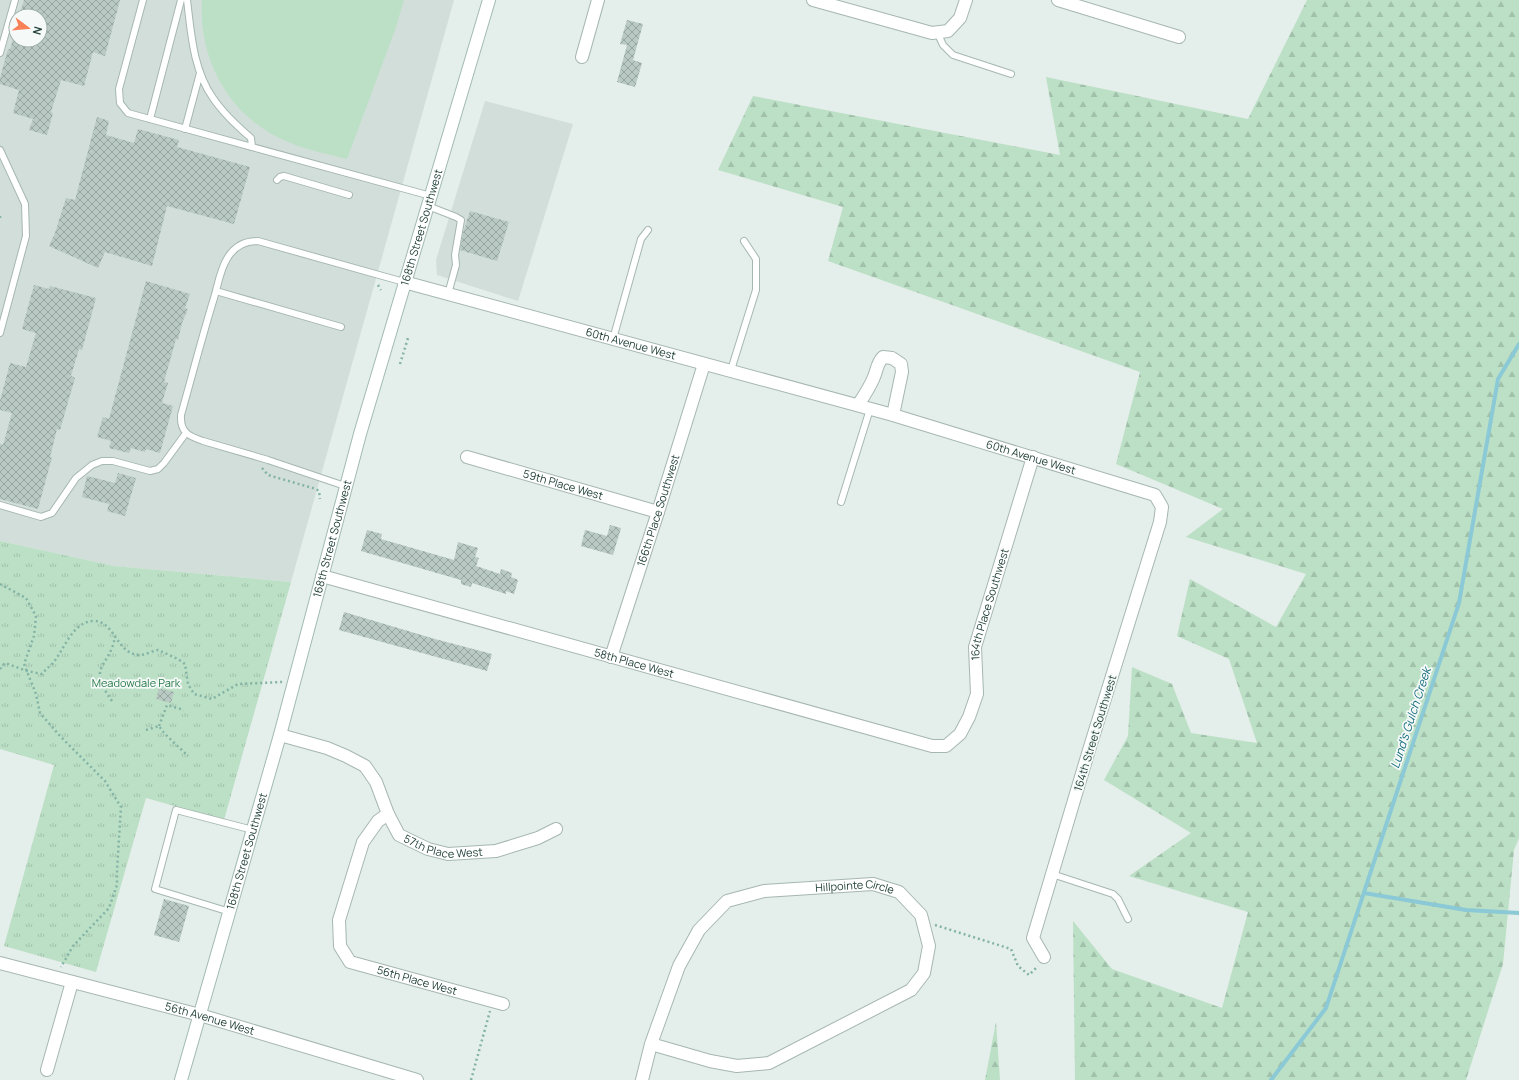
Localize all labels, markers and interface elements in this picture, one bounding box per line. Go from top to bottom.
north arrow [8,8,48,48]
text: N [30,25,46,37]
street label: 168th Street Southwest [397,167,445,287]
street label: 60th Avenue West [584,324,678,363]
street label: 60th Avenue West [984,436,1078,477]
street label: 166th Place Southwest [633,452,682,568]
street label: 59th Place West [521,466,605,503]
street label: 168th Street Southwest [309,478,354,599]
street label: 164th Place Southwest [967,546,1012,661]
street label: 58th Place West [593,644,676,681]
water label: Lund's Gulch Creek [1386,663,1435,770]
street label: 164th Street Southwest [1070,673,1119,793]
park label: Meadowdale Park [92,675,181,690]
street label: 168th Street Southwest [222,791,270,911]
street label: 57th Place West [402,831,483,861]
street label: Hillpointe Circle [815,876,897,897]
street label: 56th Place West [375,962,459,998]
street label: 56th Avenue West [163,998,257,1038]

